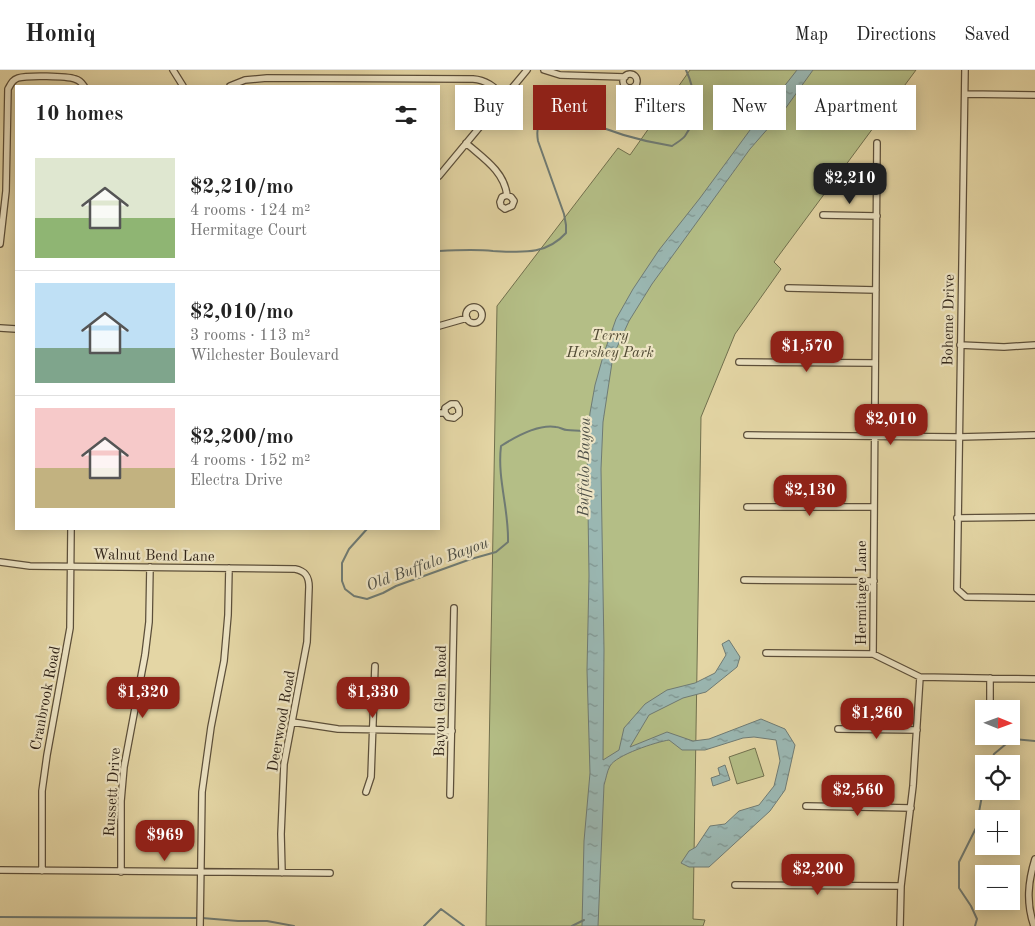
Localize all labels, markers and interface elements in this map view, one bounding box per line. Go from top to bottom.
text: Homiq [25,23,96,47]
text: Map [795,26,828,44]
text: Directions [856,26,936,44]
text: Saved [964,26,1010,44]
chip: Buy [455,85,523,130]
chip: Rent [533,85,606,130]
chip: Filters [616,85,703,130]
chip: New [713,85,786,130]
chip: Apartment [796,85,916,130]
icon: filters [392,101,420,129]
text: 10 homes [35,104,123,125]
pin: $2,210 [809,162,891,205]
text: $2,210 [825,171,875,187]
text: $2,210/mo [190,177,294,198]
icon: home [75,178,135,238]
text: 4 rooms · 124 m² [190,203,310,219]
text: Hermitage Court [190,223,307,239]
street label: Boheme Drive [941,274,958,366]
text: $2,010/mo [190,302,294,323]
icon: home [75,303,135,363]
text: 3 rooms · 113 m² [190,328,310,344]
park label: Terry Hershey Park [565,329,654,361]
pin: $1,570 [766,330,848,373]
text: $1,570 [782,339,832,355]
text: Wilchester Boulevard [190,348,339,364]
pin: $2,010 [850,404,932,446]
text: $2,010 [866,412,916,428]
water label: Buffalo Bayou [576,417,594,518]
text: $2,200/mo [190,427,294,448]
icon: home [75,428,135,488]
text: 4 rooms · 152 m² [190,453,310,469]
text: Electra Drive [190,473,283,489]
pin: $2,130 [769,474,851,517]
text: $2,130 [785,483,835,499]
water label: Old Buffalo Bayou [364,535,491,594]
street label: Hermitage Lane [855,540,870,646]
street label: Walnut Bend Lane [93,548,215,565]
street label: Cranbrook Road [29,645,64,752]
street label: Bayou Glen Road [433,645,450,757]
street label: Deerwood Road [266,669,299,773]
pin: $1,320 [102,676,184,719]
pin: $1,330 [332,676,414,719]
text: $1,320 [118,685,168,701]
text: $1,330 [348,685,398,701]
pin: $1,260 [836,698,918,740]
north arrow [975,700,1020,745]
map controls [975,700,1020,910]
text: $1,260 [852,706,902,722]
street label: Russett Drive [103,747,124,837]
button: locate [975,755,1020,800]
pin: $2,560 [817,774,899,817]
text: $2,560 [833,783,883,799]
button: + [975,810,1020,855]
pin: $969 [135,820,195,862]
text: $969 [146,828,184,844]
pin: $2,200 [777,854,859,896]
text: $2,200 [793,862,843,878]
button: − [975,865,1020,910]

